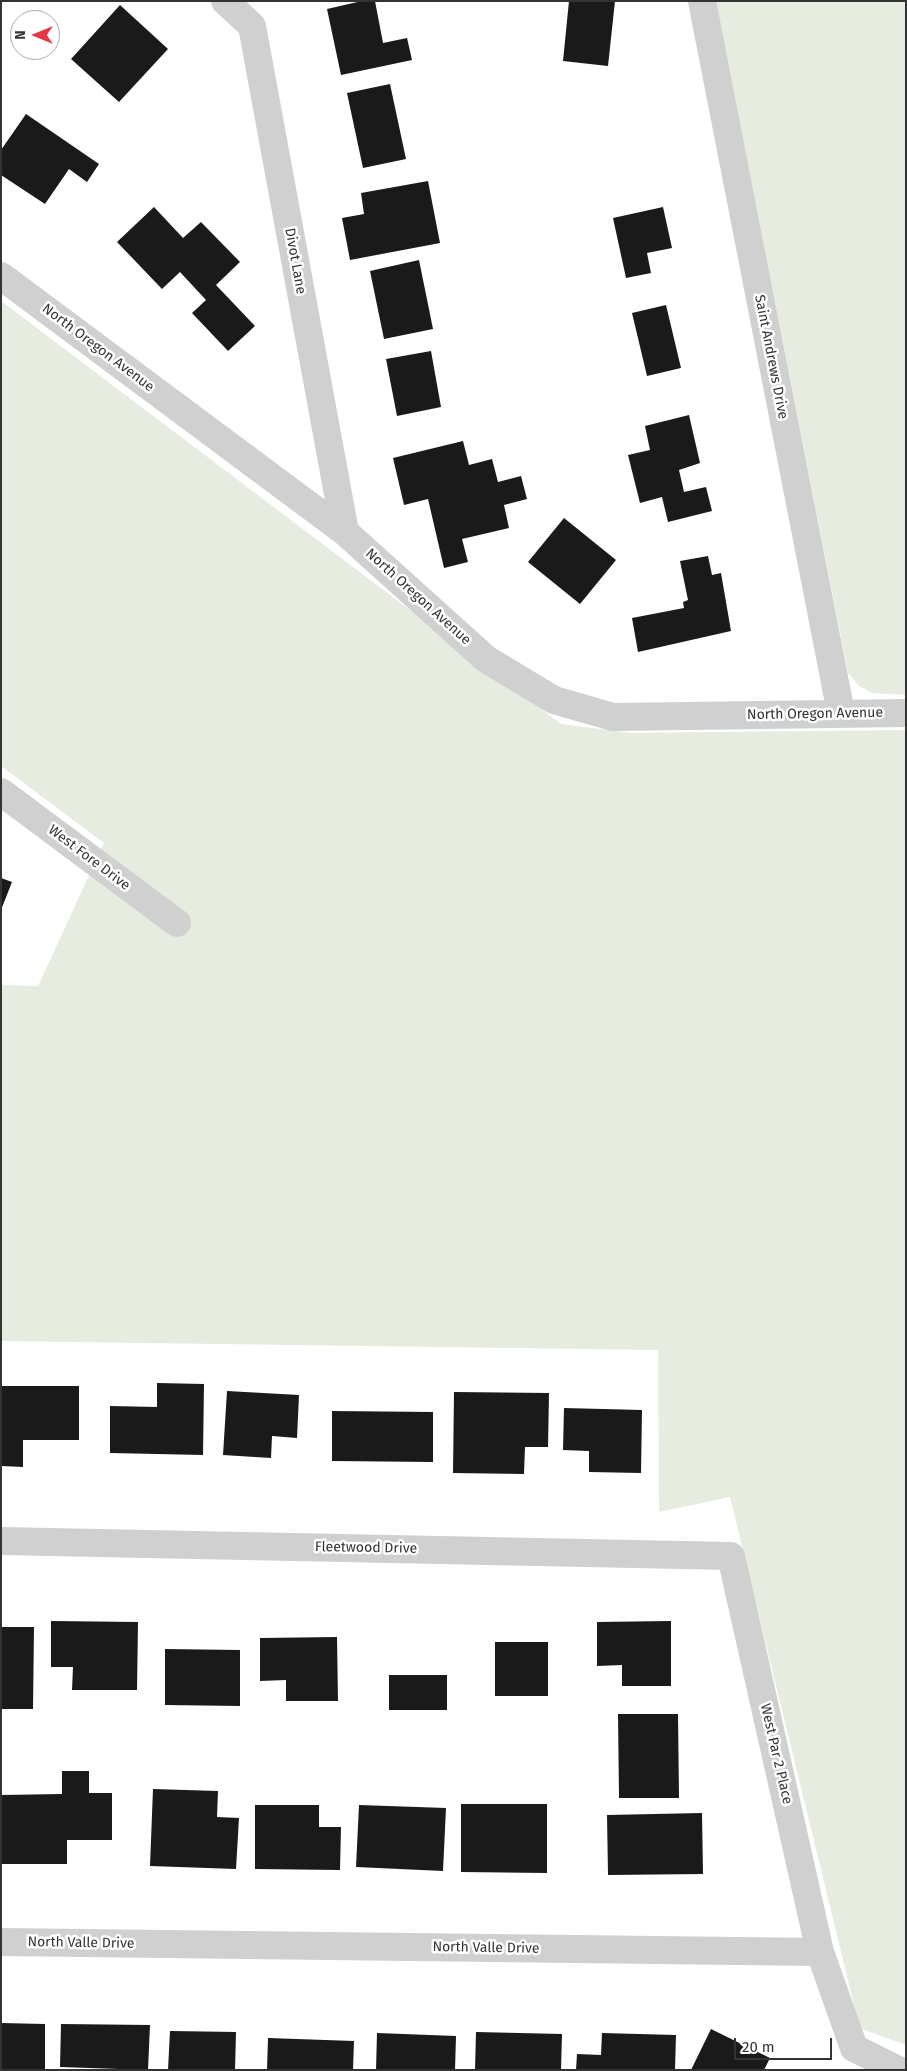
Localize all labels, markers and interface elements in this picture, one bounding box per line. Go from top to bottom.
north arrow [10,10,60,60]
text: N [12,30,29,40]
street label: Divot Lane [281,227,309,295]
street label: Saint Andrews Drive [751,293,791,421]
street label: North Oregon Avenue [39,300,157,396]
street label: North Oregon Avenue [362,545,474,649]
street label: North Oregon Avenue [747,704,883,724]
street label: West Fore Drive [45,822,133,894]
street label: Fleetwood Drive [315,1539,417,1557]
street label: West Par 2 Place [756,1702,796,1806]
street label: North Valle Drive [27,1934,135,1952]
street label: North Valle Drive [432,1939,540,1957]
scale bar [737,2028,834,2060]
text: 20 m [742,2038,775,2056]

